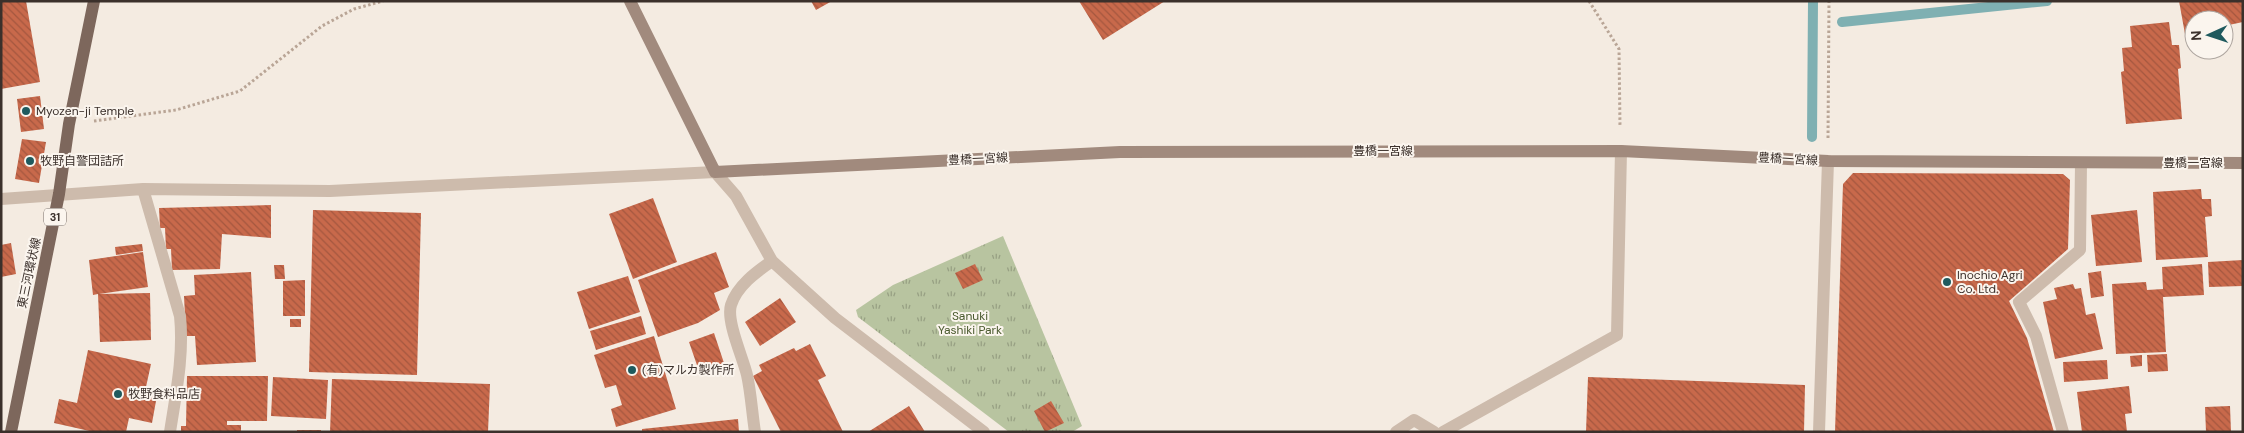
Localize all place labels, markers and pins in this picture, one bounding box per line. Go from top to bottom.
place label: Myozen-ji Temple [36,103,134,119]
marker: Myozen-ji Temple [20,105,32,117]
place label: 牧野自警団詰所 [40,153,124,169]
marker: 牧野自警団詰所 [24,155,36,167]
place label: Inochio Agri Co. Ltd. [1957,267,2023,297]
marker: Inochio Agri Co. Ltd. [1941,276,1953,288]
place label: (有)マルカ製作所 [642,362,735,378]
marker: (有)マルカ製作所 [626,364,638,376]
place label: 牧野食料品店 [128,386,200,402]
marker: 牧野食料品店 [112,388,124,400]

